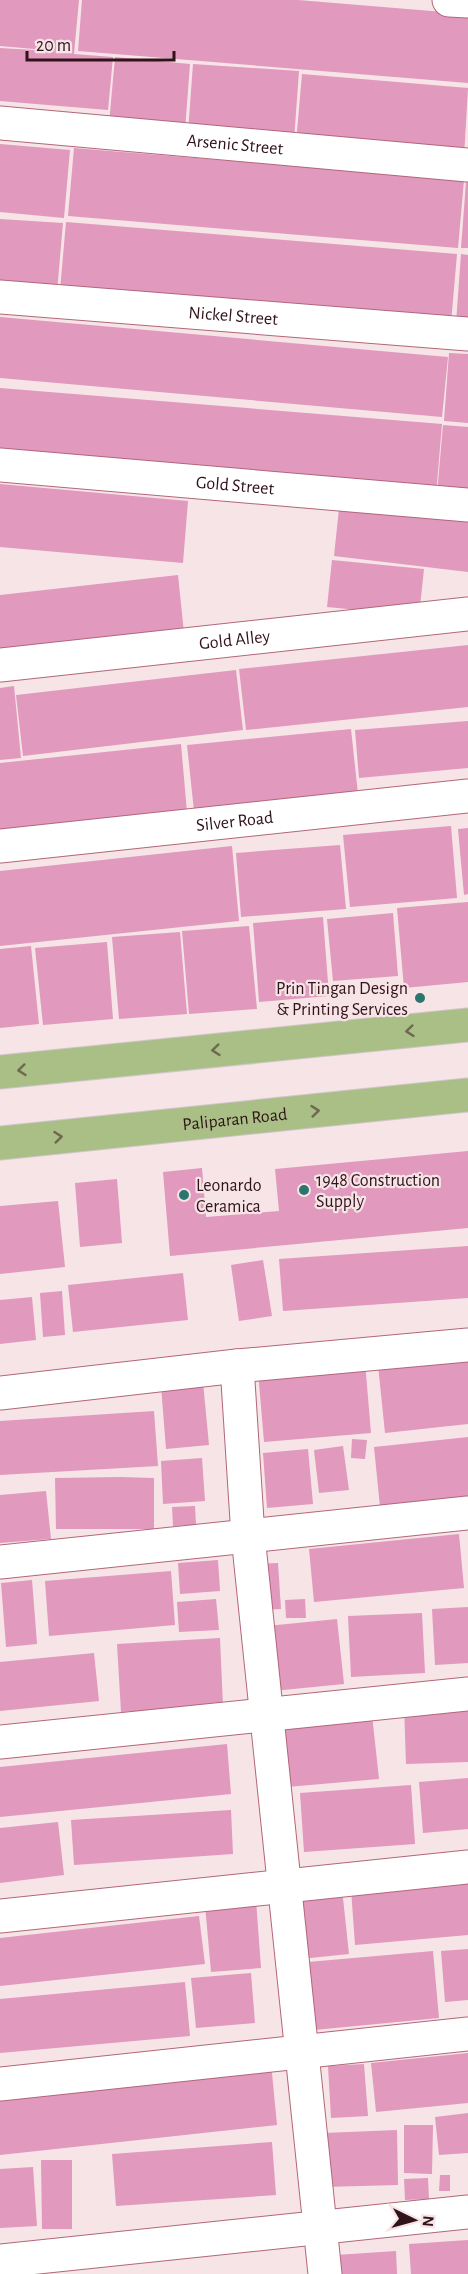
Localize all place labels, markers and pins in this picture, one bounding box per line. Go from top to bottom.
place label: Prin Tingan Design & Printing Services [276,980,408,1019]
marker: Prin Tingan Design & Printing Services [413,991,427,1005]
place label: 1948 Construction Supply [316,1172,440,1211]
place label: Leonardo Ceramica [196,1177,262,1216]
marker: 1948 Construction Supply [297,1183,311,1197]
marker: Leonardo Ceramica [177,1188,191,1202]

